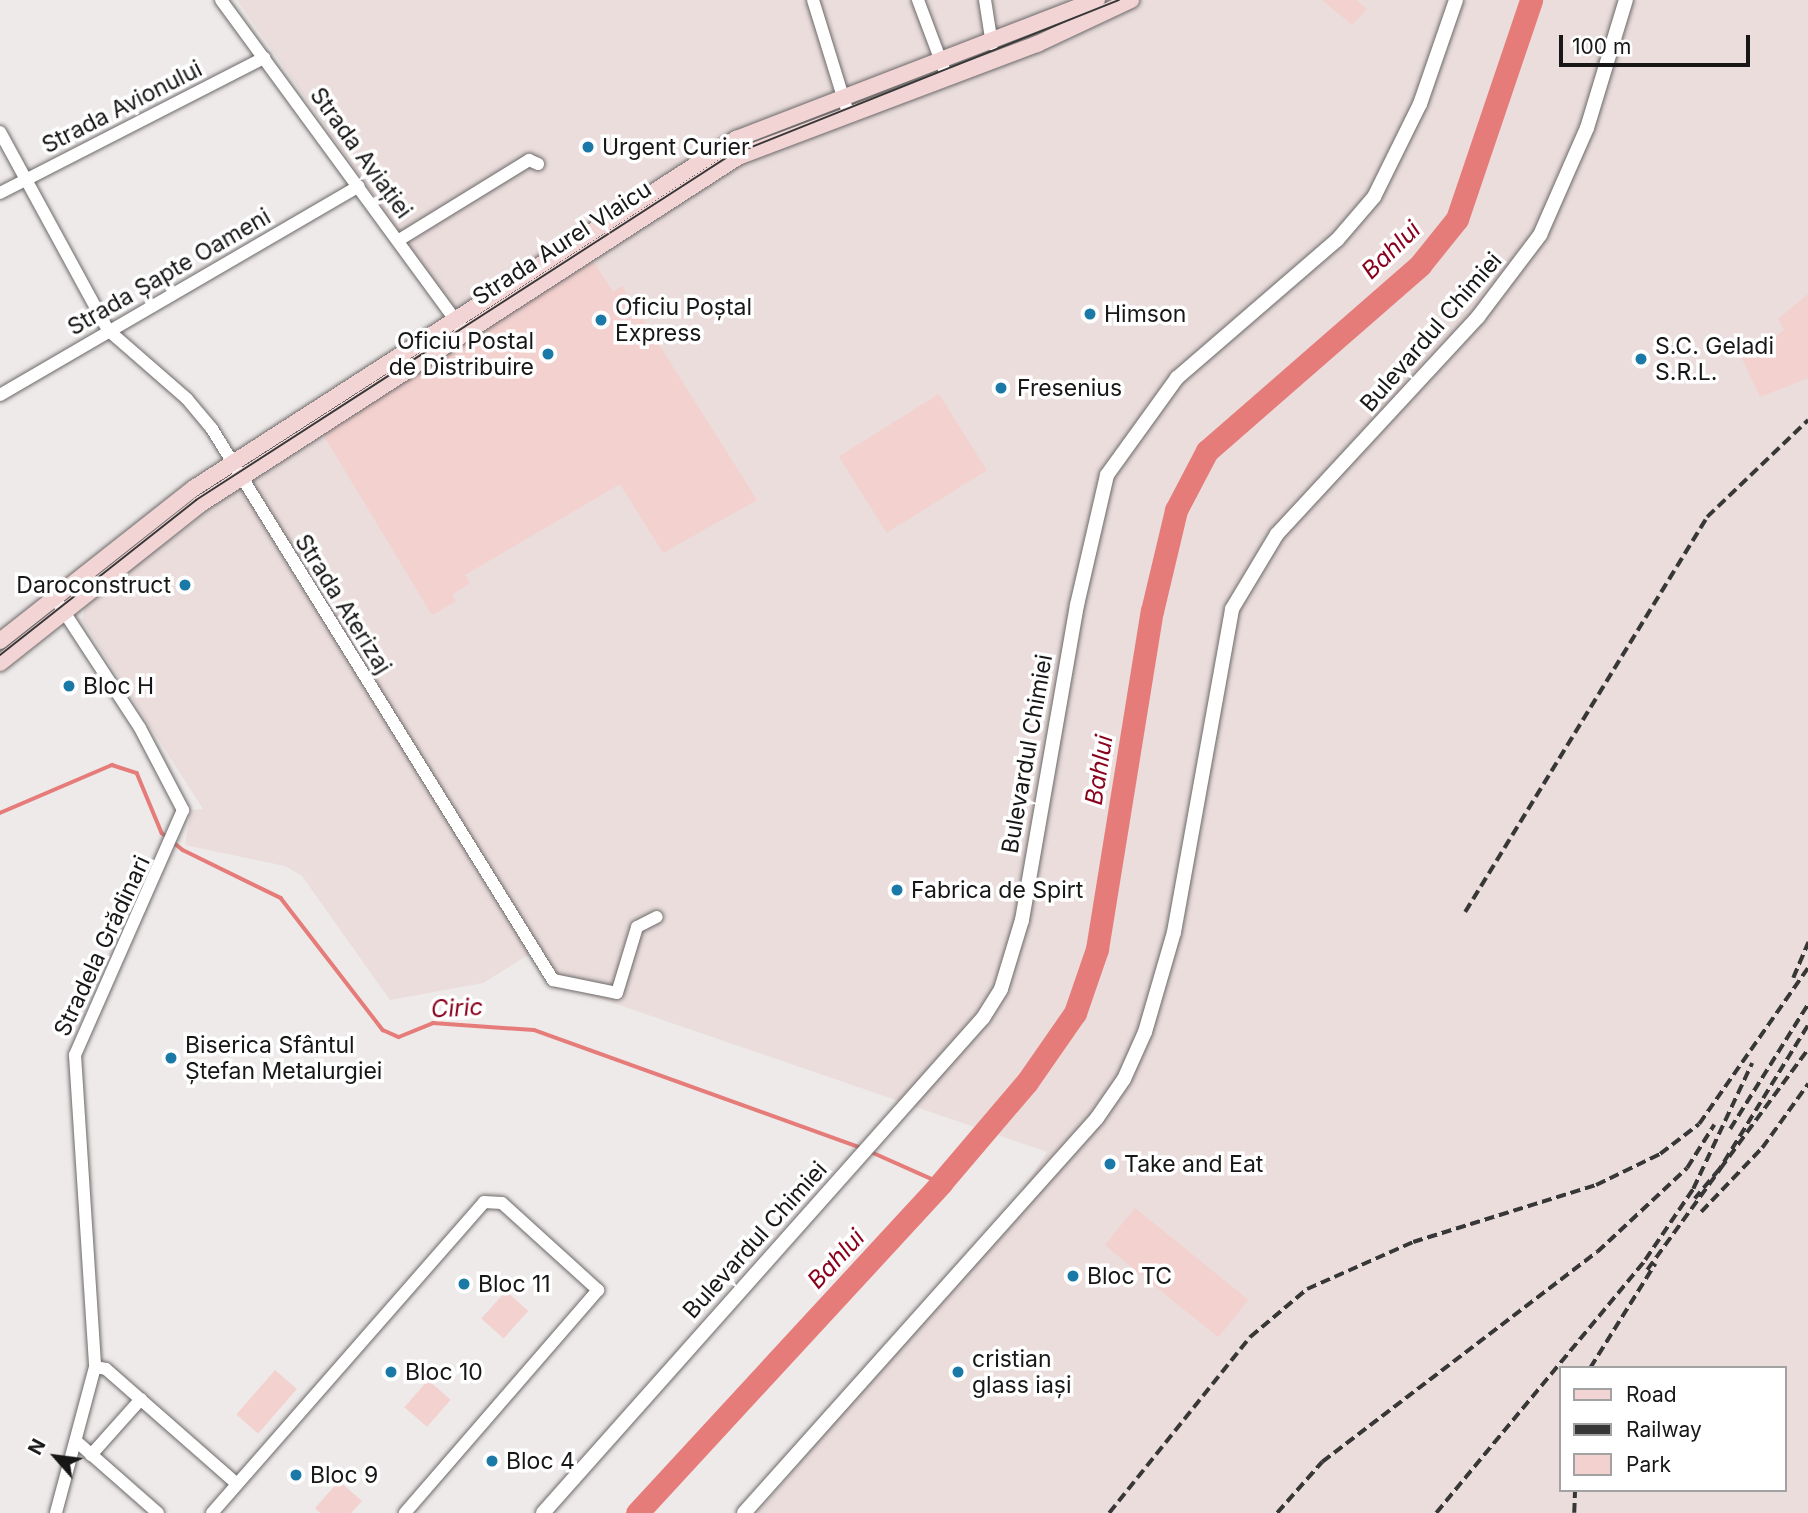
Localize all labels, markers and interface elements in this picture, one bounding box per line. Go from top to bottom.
scale bar [1563,21,1754,65]
text: 100 m [1572,34,1631,59]
street label: Strada Avionului [37,55,207,159]
street label: Strada Aviației [304,82,418,224]
place label: Urgent Curier [602,133,750,161]
marker: Urgent Curier [580,139,596,155]
street label: Strada Aurel Vlaicu [468,175,656,311]
street label: Strada Șapte Oameni [63,203,275,341]
water label: Bahlui [1356,215,1426,285]
street label: Bulevardul Chimiei [1354,247,1508,417]
place label: Oficiu Poștal Express [615,293,752,347]
place label: Himson [1104,300,1186,328]
marker: Himson [1082,306,1098,322]
marker: Oficiu Poștal Express [593,312,609,328]
place label: Oficiu Postal de Distribuire [389,327,534,381]
place label: S.C. Geladi S.R.L. [1655,332,1774,386]
marker: Oficiu Postal de Distribuire [540,346,556,362]
marker: S.C. Geladi S.R.L. [1633,351,1649,367]
place label: Fresenius [1017,374,1122,402]
marker: Fresenius [991,378,1011,398]
street label: Strada Aterizaj [289,529,397,679]
place label: Daroconstruct [16,571,171,599]
marker: Daroconstruct [177,577,193,593]
street label: Bulevardul Chimiei [996,652,1058,856]
place label: Bloc H [83,672,154,700]
marker: Bloc H [61,678,77,694]
water label: Bahlui [1079,733,1119,807]
street label: Stradela Grădinari [48,851,156,1041]
place label: Fabrica de Spirt [911,876,1083,904]
marker: Fabrica de Spirt [889,882,905,898]
water label: Ciric [430,992,484,1024]
place label: Biserica Sfântul Ștefan Metalurgiei [185,1031,382,1085]
marker: Biserica Sfântul Ștefan Metalurgiei [163,1050,179,1066]
place label: Take and Eat [1124,1150,1263,1178]
street label: Bulevardul Chimiei [677,1156,833,1324]
marker: Take and Eat [1102,1156,1118,1172]
water label: Bahlui [801,1223,871,1295]
place label: Bloc TC [1087,1262,1172,1290]
marker: Bloc TC [1065,1268,1081,1284]
place label: Bloc 11 [478,1270,551,1298]
marker: Bloc 11 [456,1276,472,1292]
place label: cristian glass iași [972,1345,1072,1399]
place label: Bloc 10 [405,1358,483,1386]
marker: Bloc 10 [383,1364,399,1380]
marker: cristian glass iași [950,1364,966,1380]
legend [1560,1366,1787,1492]
text: Road [1626,1382,1677,1407]
text: Railway [1626,1417,1702,1442]
north arrow [21,1422,91,1492]
text: N [23,1435,51,1459]
place label: Bloc 4 [506,1447,575,1475]
text: Park [1626,1452,1671,1477]
marker: Bloc 4 [484,1453,500,1469]
place label: Bloc 9 [310,1461,378,1489]
marker: Bloc 9 [288,1467,304,1483]

